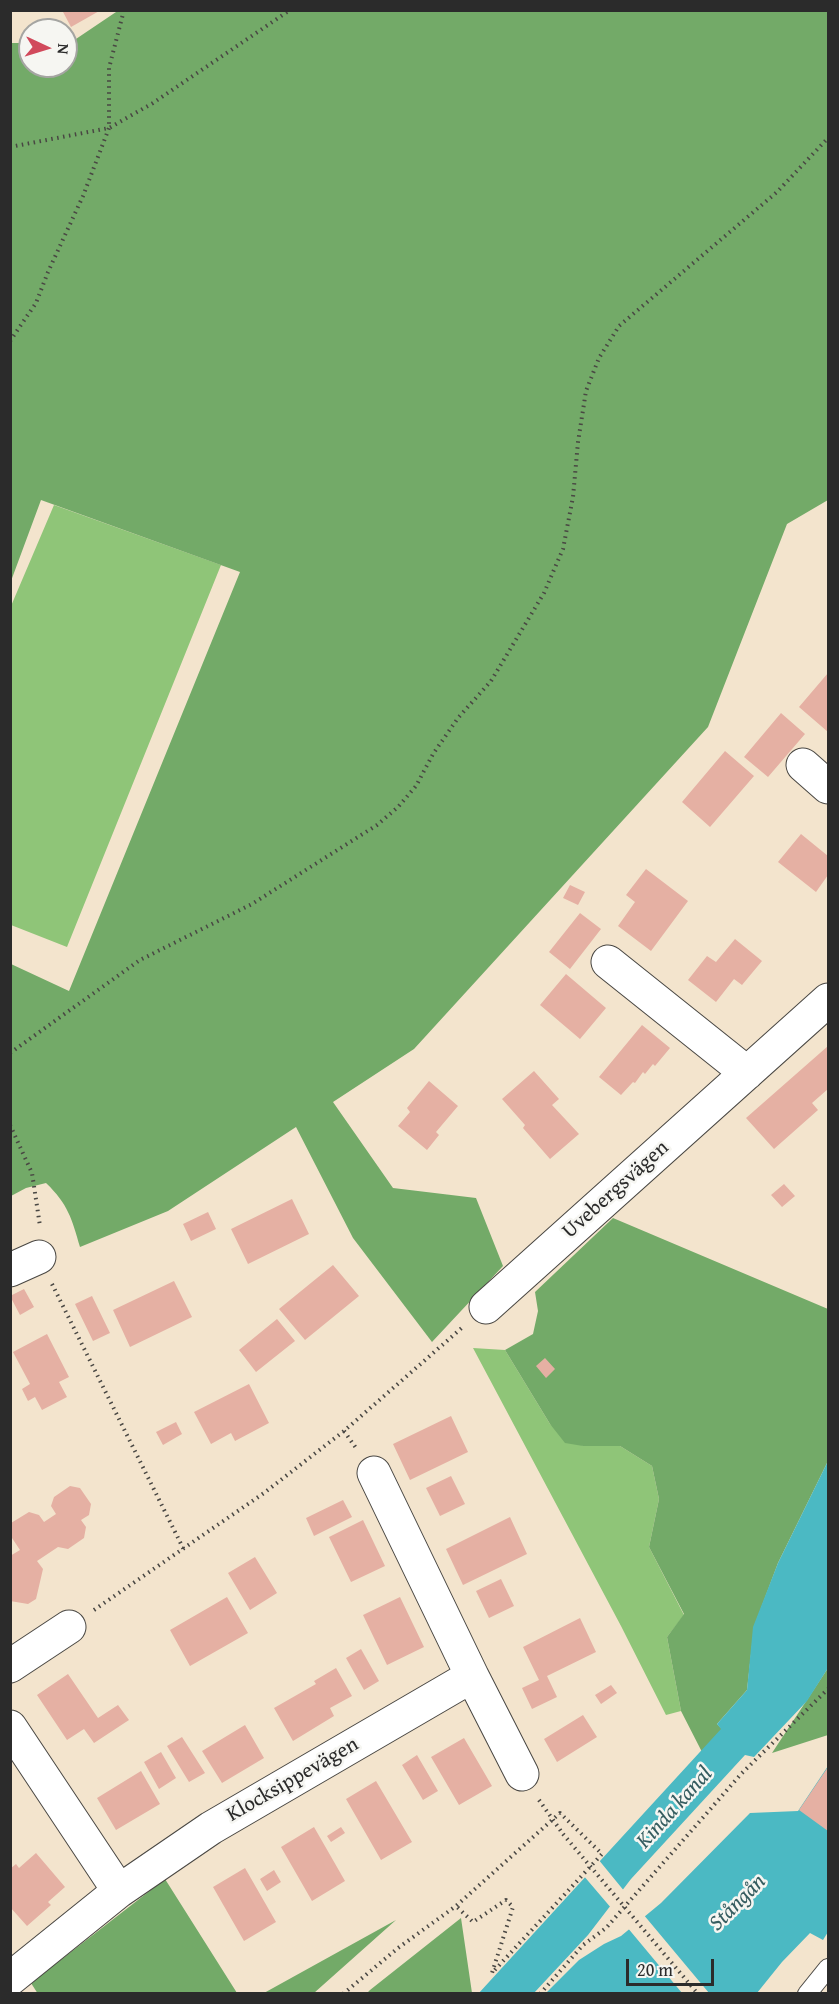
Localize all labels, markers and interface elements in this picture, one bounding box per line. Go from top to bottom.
north arrow [18,18,78,78]
text: N [52,43,76,55]
street label: Uvebergsvägen [558,1136,674,1244]
street label: Klocksippevägen [223,1732,363,1828]
water label: Kinda kanal [631,1762,719,1854]
water label: Stångån [704,1869,772,1937]
scale bar [629,1947,718,1985]
text: 20 m [637,1956,673,1983]

